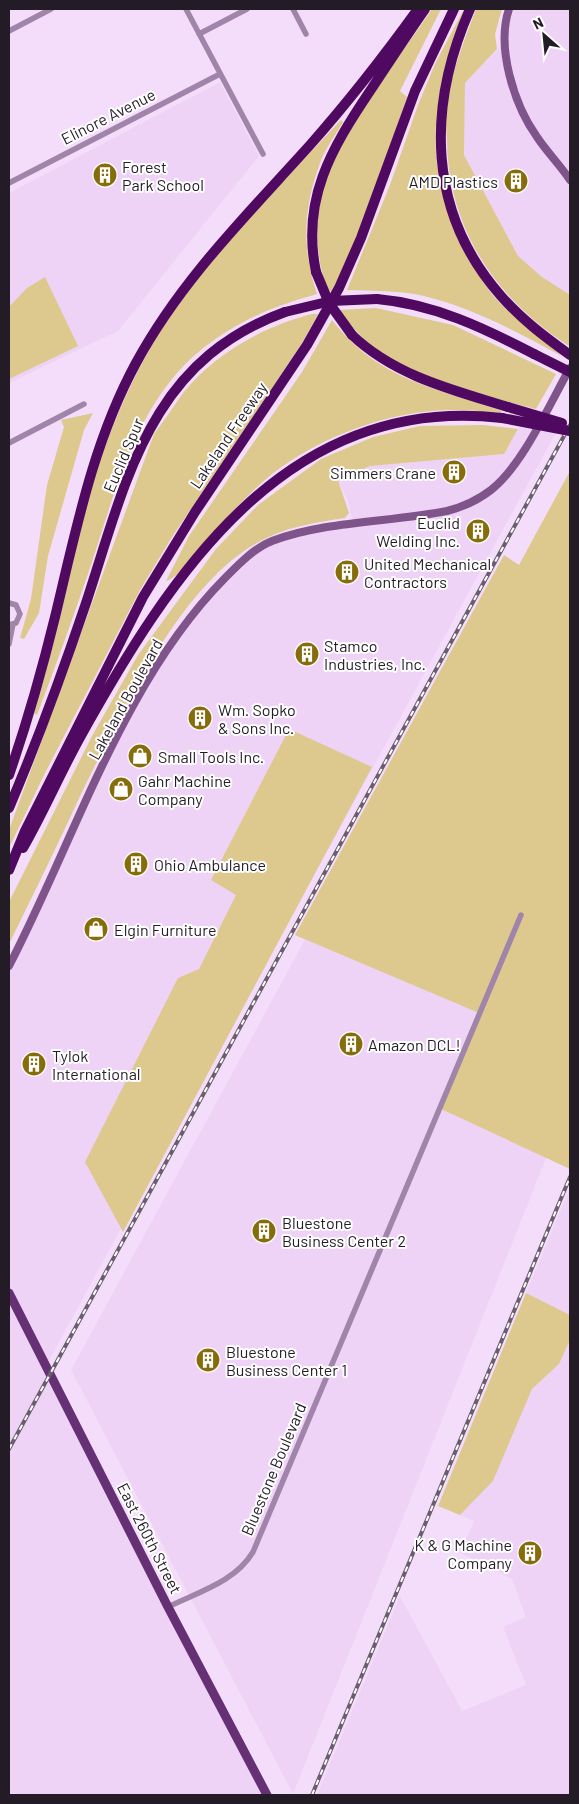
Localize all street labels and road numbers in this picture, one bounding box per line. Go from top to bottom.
street label: Elinore Avenue [58,84,158,148]
street label: Lakeland Freeway [185,378,271,492]
street label: Euclid Spur [99,415,147,495]
street label: Lakeland Boulevard [84,635,166,763]
street label: Bluestone Boulevard [236,1400,310,1538]
street label: East 260th Street [114,1479,186,1597]

